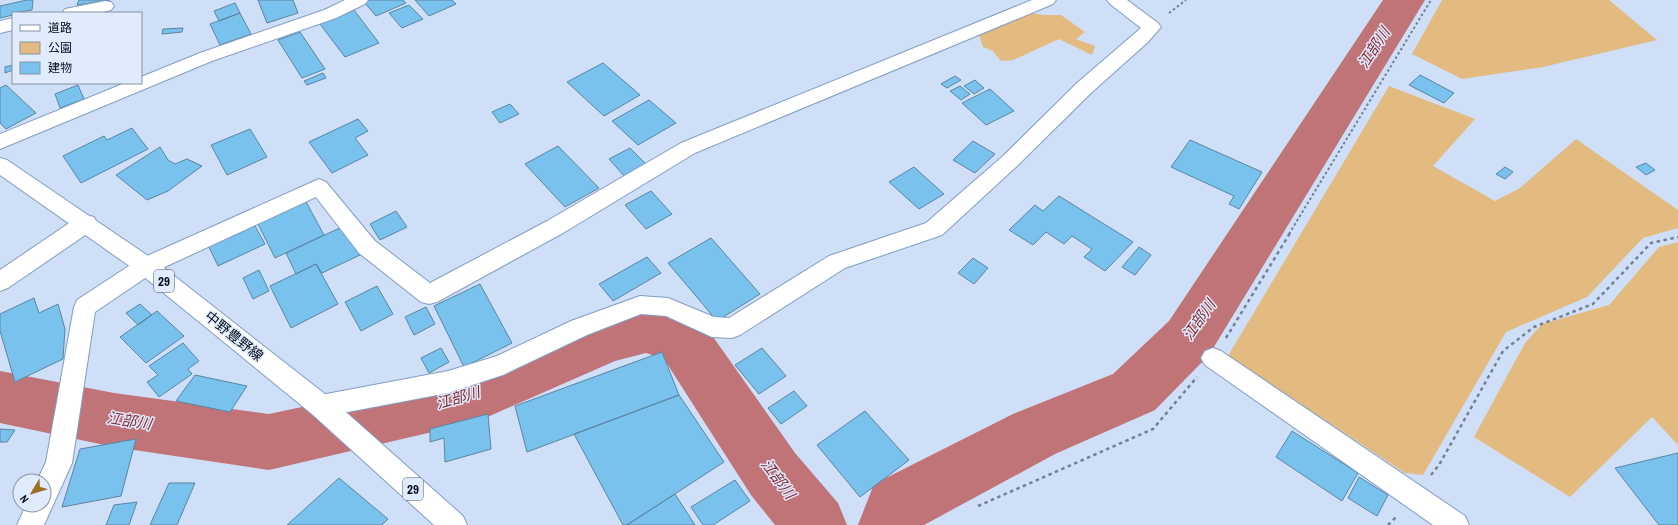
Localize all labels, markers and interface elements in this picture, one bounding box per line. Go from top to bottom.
legend [12,12,142,84]
text: 道路 [48,20,72,36]
water label: 江部川 [1353,21,1396,72]
text: 公園 [48,40,72,56]
text: 建物 [48,60,72,76]
road number: 29 [154,270,174,292]
water label: 江部川 [1177,294,1221,344]
street label: 中野豊野線 [201,307,267,365]
water label: 江部川 [433,381,484,414]
water label: 江部川 [105,407,155,435]
water label: 江部川 [756,454,802,505]
north arrow [12,473,52,513]
road number: 29 [403,478,423,500]
text: N [17,492,32,506]

